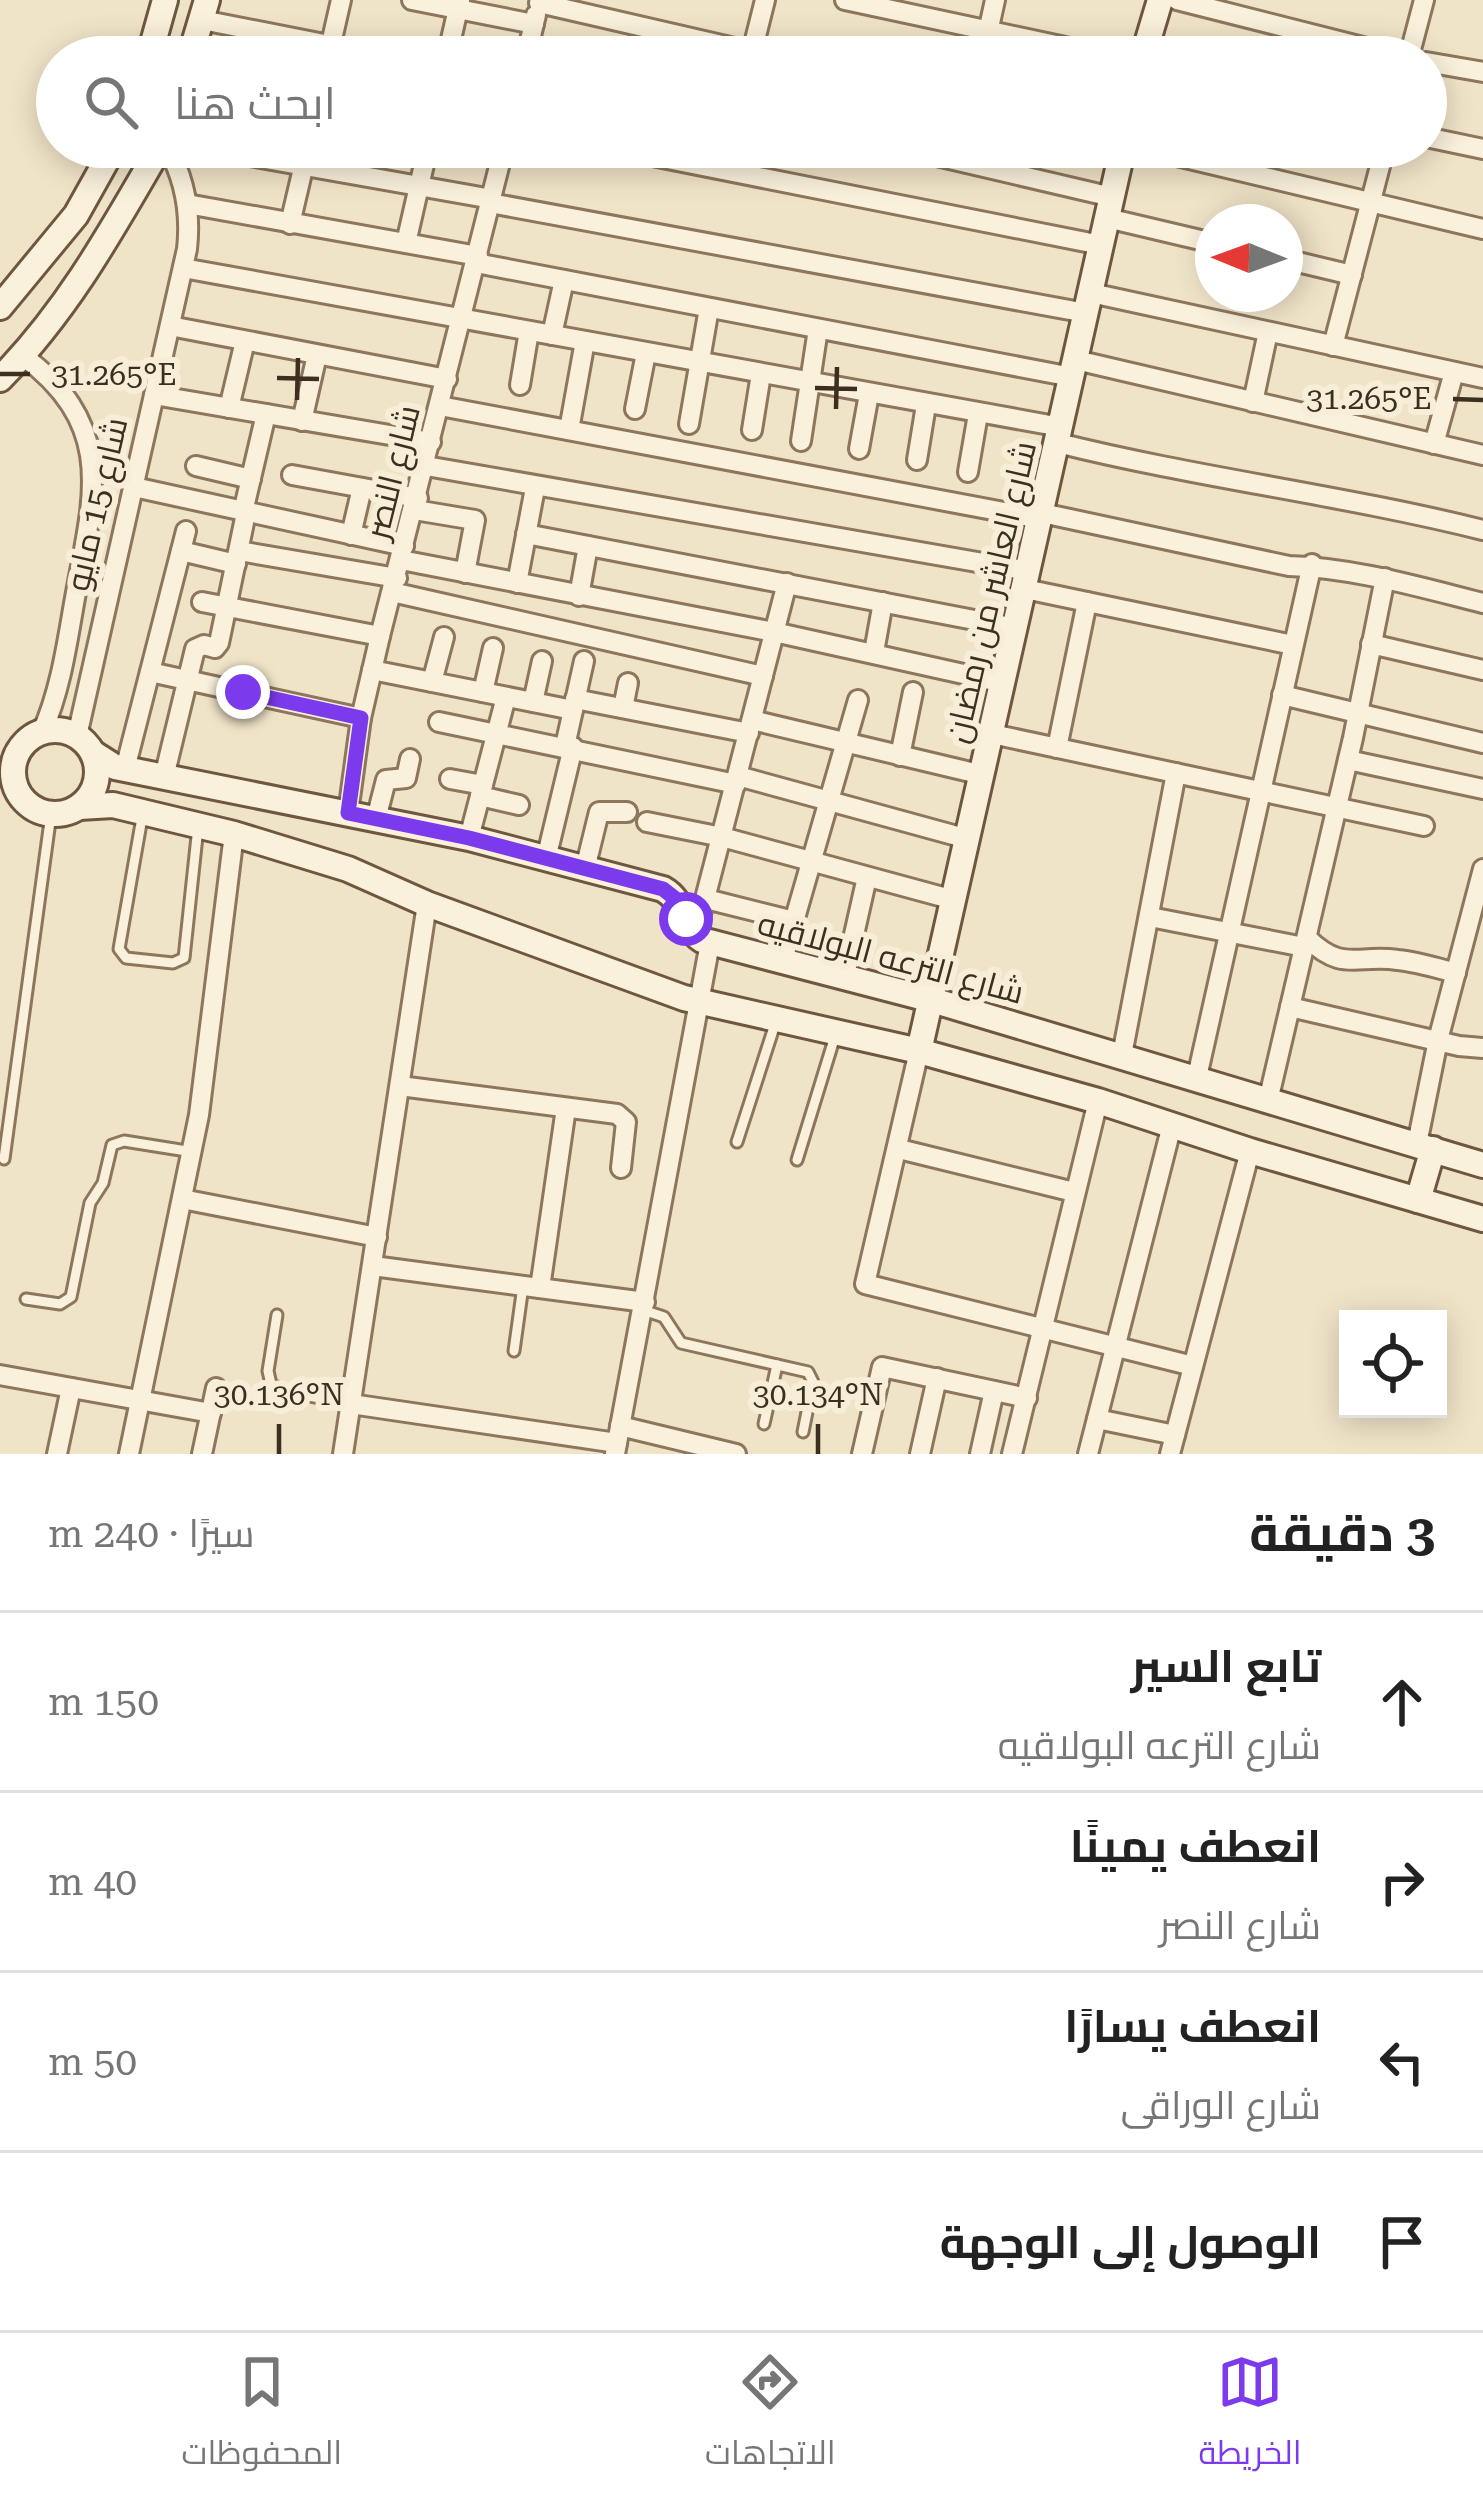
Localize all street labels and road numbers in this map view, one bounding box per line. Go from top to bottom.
street label: شارع النصر [357,401,431,546]
street label: شارع 15 مايو [58,414,138,595]
street label: شارع العاشر من رمضان [937,438,1047,747]
street label: شارع الترعه البولاقيه [753,903,1028,1015]

